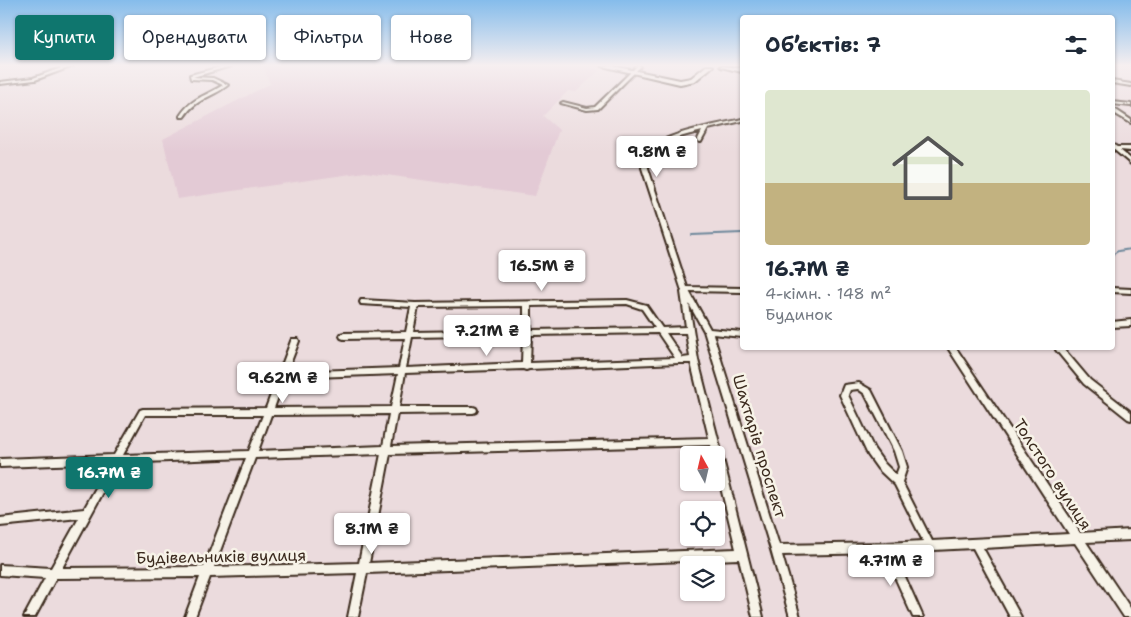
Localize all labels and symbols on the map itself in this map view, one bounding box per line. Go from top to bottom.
pin: 9.8M ₴ [616,136,698,178]
pin: 16.5M ₴ [496,250,588,292]
pin: 7.21M ₴ [441,314,533,357]
pin: 9.62M ₴ [237,362,329,404]
street label: Шахтарів проспект [728,372,792,521]
street label: Толстого вулиця [1009,415,1096,534]
north arrow [680,446,725,491]
pin: 16.7M ₴ [63,456,155,499]
pin: 8.1M ₴ [331,512,413,555]
pin: 4.71M ₴ [845,544,937,587]
street label: Будівельників вулиця [136,545,306,568]

